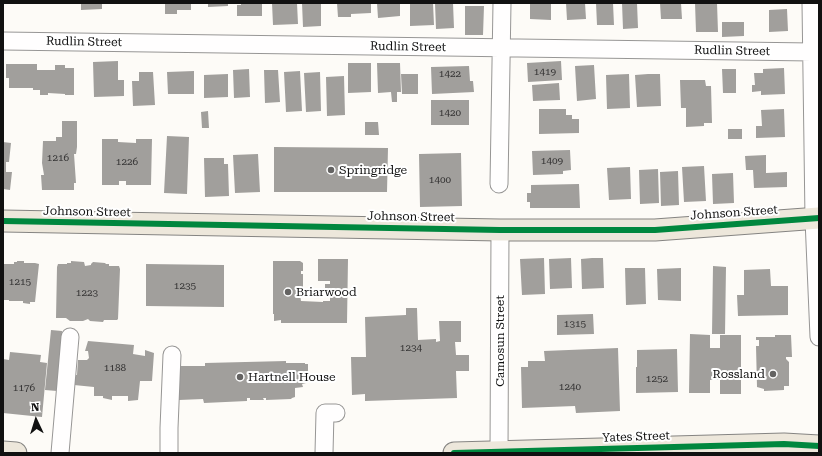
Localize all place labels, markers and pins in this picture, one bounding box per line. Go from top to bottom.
place label: Springridge [339,163,407,177]
marker: Springridge [326,165,336,175]
place label: Briarwood [296,285,357,299]
marker: Briarwood [283,287,293,297]
place label: Rossland [712,367,765,381]
marker: Rossland [768,369,778,379]
place label: Hartnell House [248,370,336,384]
marker: Hartnell House [235,372,245,382]

